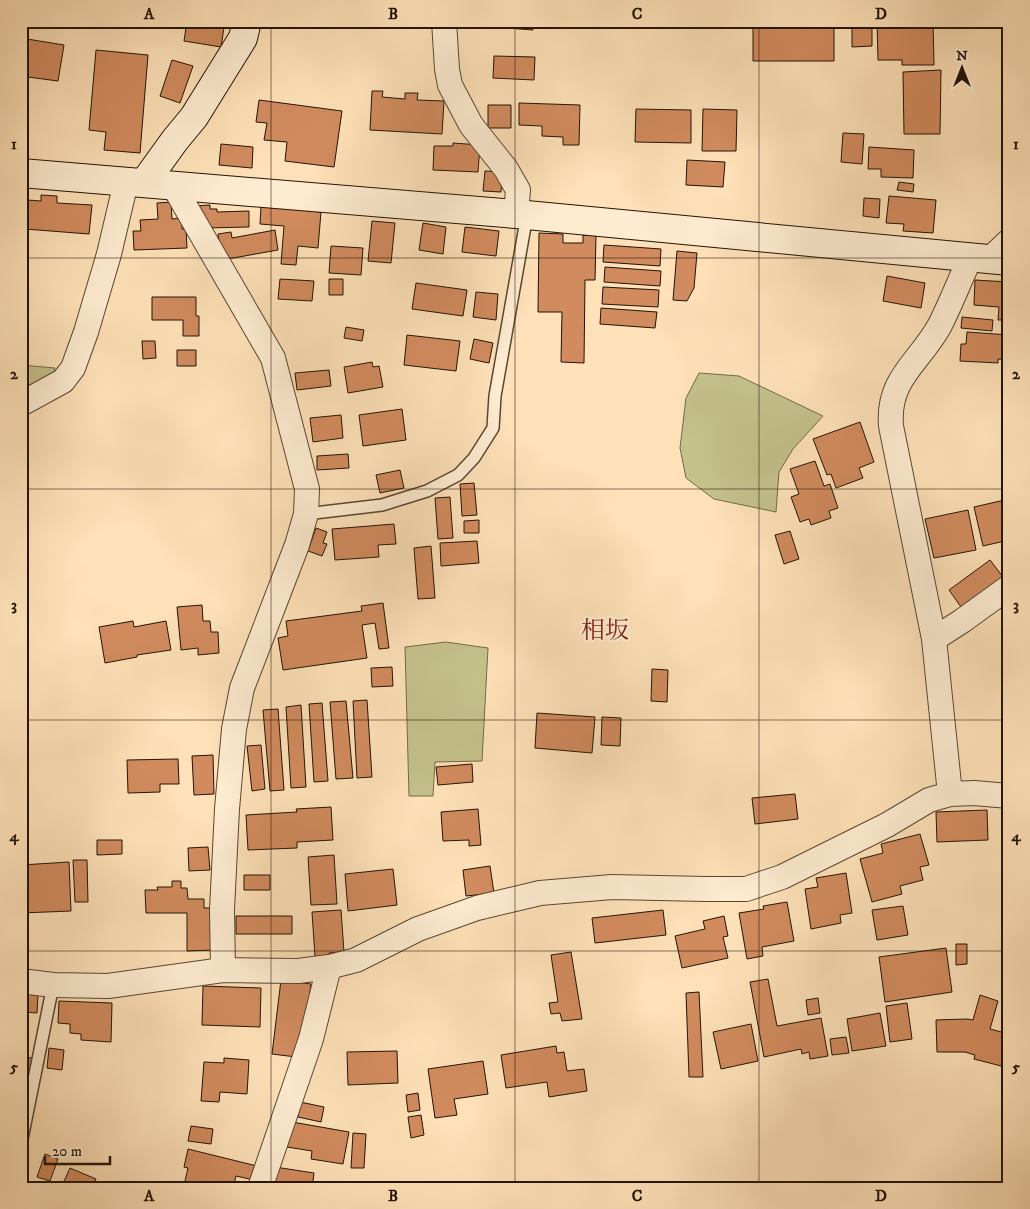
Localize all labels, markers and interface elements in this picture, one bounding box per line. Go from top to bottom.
text: A [143,4,155,24]
text: B [388,4,398,24]
text: C [632,4,642,24]
text: D [875,4,887,24]
north arrow [938,42,988,92]
text: N [956,47,968,65]
text: 1 [11,134,17,154]
text: 1 [1013,134,1019,154]
text: 2 [10,364,19,384]
text: 2 [1012,364,1021,384]
text: 3 [11,595,17,615]
text: 3 [1013,595,1019,615]
district label: 相坂 [581,616,629,646]
text: 4 [8,826,19,846]
text: 4 [1010,826,1021,846]
text: 5 [9,1057,18,1077]
text: 5 [1011,1057,1020,1077]
scale bar [45,1134,110,1166]
text: 20 m [52,1142,82,1161]
text: A [143,1186,155,1206]
text: B [388,1186,398,1206]
text: C [632,1186,642,1206]
text: D [875,1186,887,1206]

